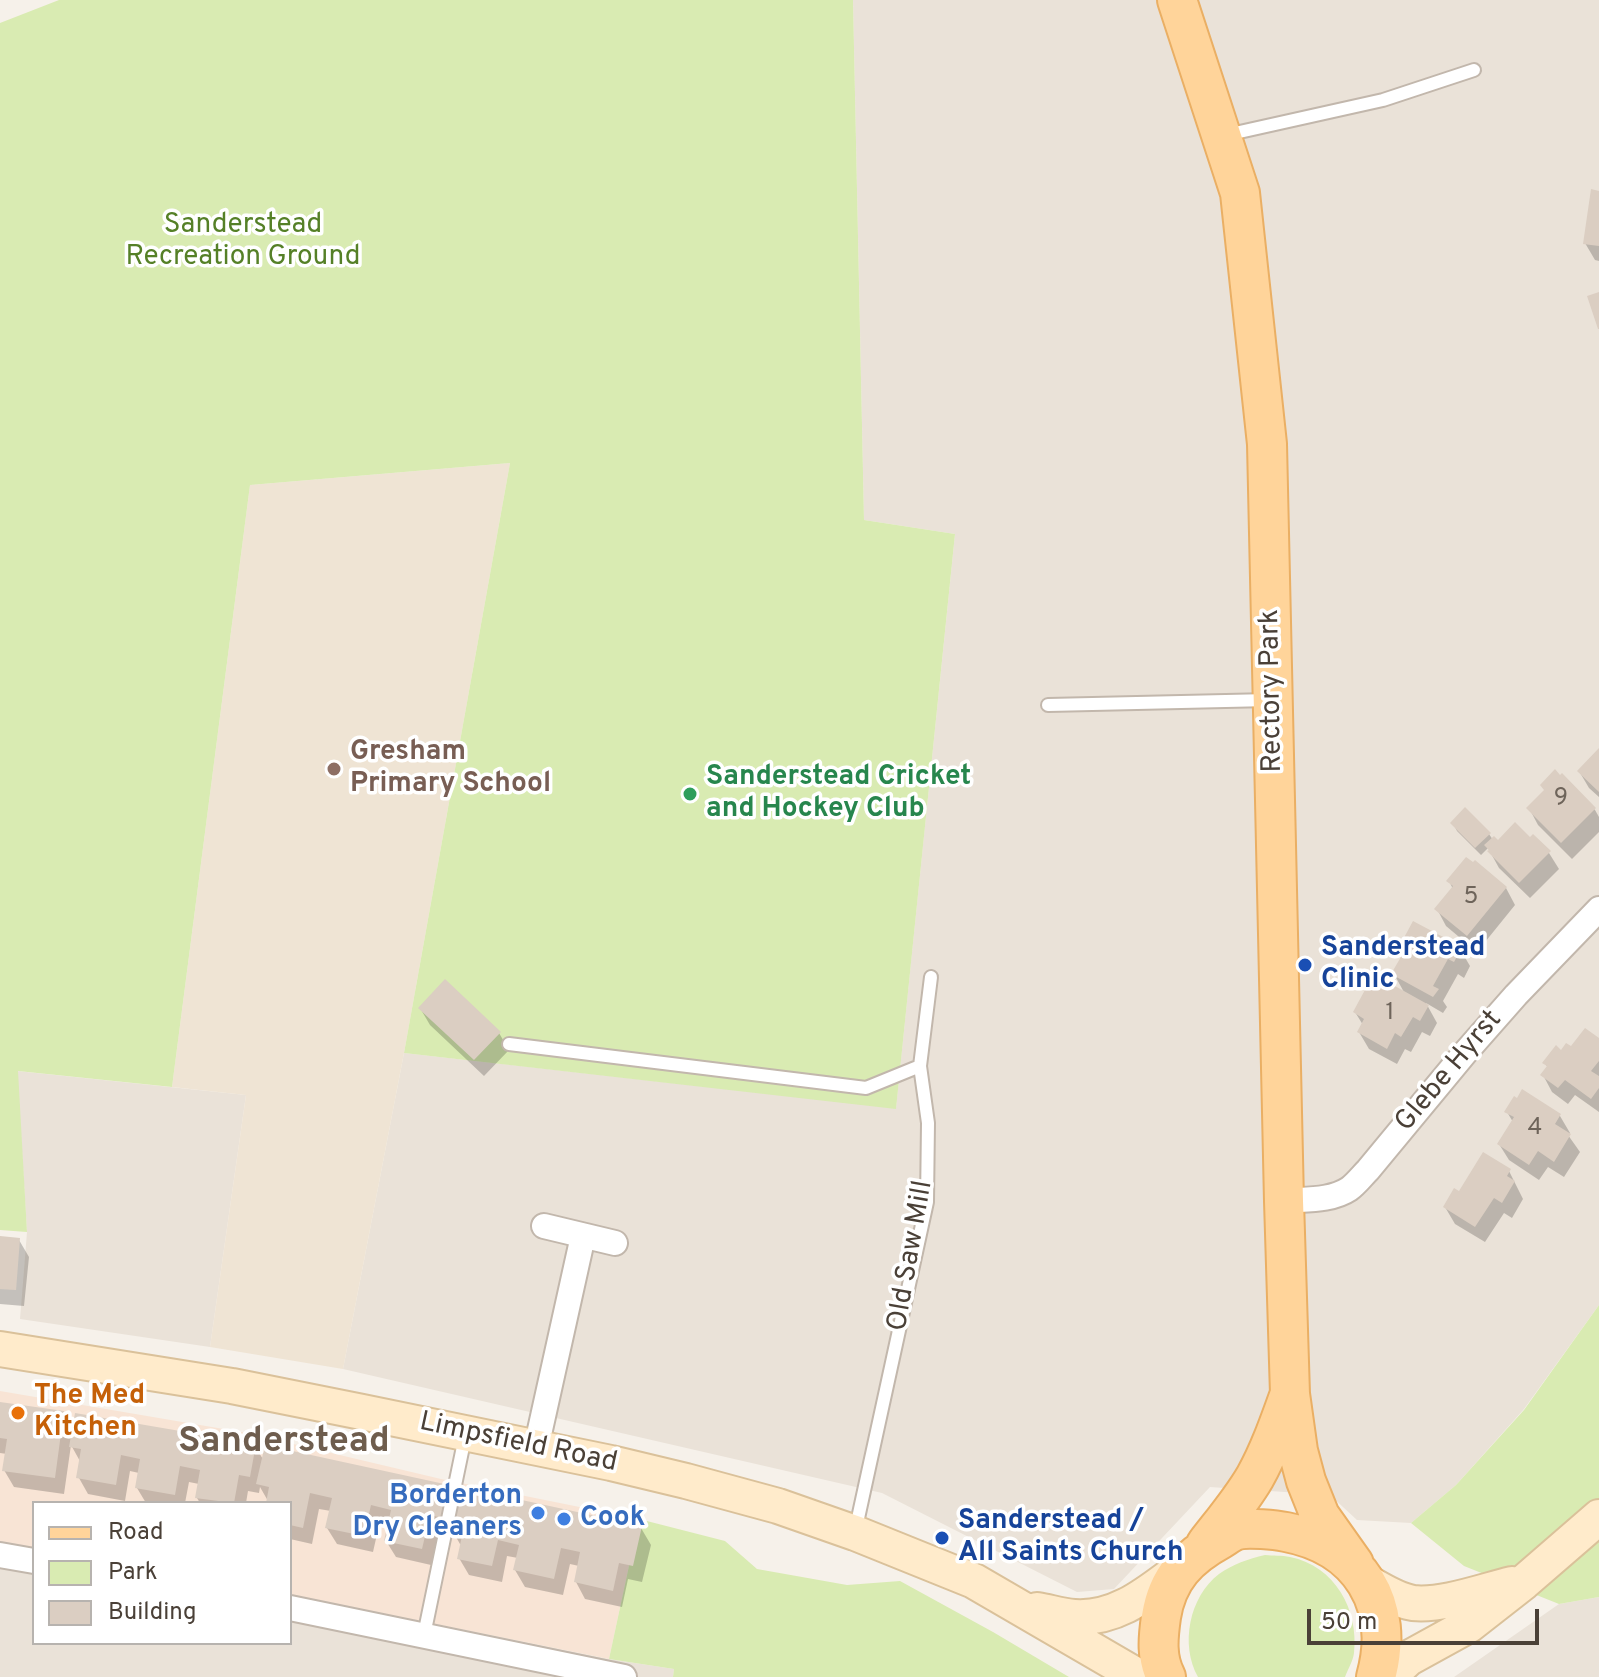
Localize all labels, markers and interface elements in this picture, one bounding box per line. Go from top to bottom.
park label: Sanderstead Recreation Ground [126,209,360,275]
street label: Rectory Park [1255,609,1291,773]
place label: Gresham Primary School [350,736,551,802]
marker: Gresham Primary School [325,760,343,778]
place label: Sanderstead Cricket and Hockey Club [706,761,971,827]
marker: Sanderstead Cricket and Hockey Club [681,785,699,803]
house number: 9 [1554,785,1568,813]
house number: 5 [1464,884,1478,912]
place label: Sanderstead Clinic [1321,932,1485,998]
marker: Sanderstead Clinic [1296,956,1314,974]
house number: 1 [1386,1000,1394,1028]
street label: Glebe Hyrst [1389,1004,1511,1140]
house number: 4 [1528,1115,1542,1143]
street label: Old Saw Mill [882,1178,942,1334]
place label: The Med Kitchen [34,1380,145,1446]
marker: The Med Kitchen [9,1404,27,1422]
street label: Limpsfield Road [416,1407,620,1481]
district label: Sanderstead [178,1422,390,1466]
place label: Borderton Dry Cleaners [352,1480,522,1546]
legend [32,1501,292,1645]
place label: Cook [580,1502,645,1536]
marker: Borderton Dry Cleaners [529,1504,547,1522]
place label: Sanderstead / All Saints Church [958,1505,1183,1571]
marker: Cook [555,1510,573,1528]
text: Road [108,1518,164,1548]
marker: Sanderstead / All Saints Church [933,1529,951,1547]
text: Park [108,1558,158,1588]
scale bar [1311,1593,1543,1643]
text: Building [108,1598,197,1628]
text: 50 m [1321,1608,1377,1638]

